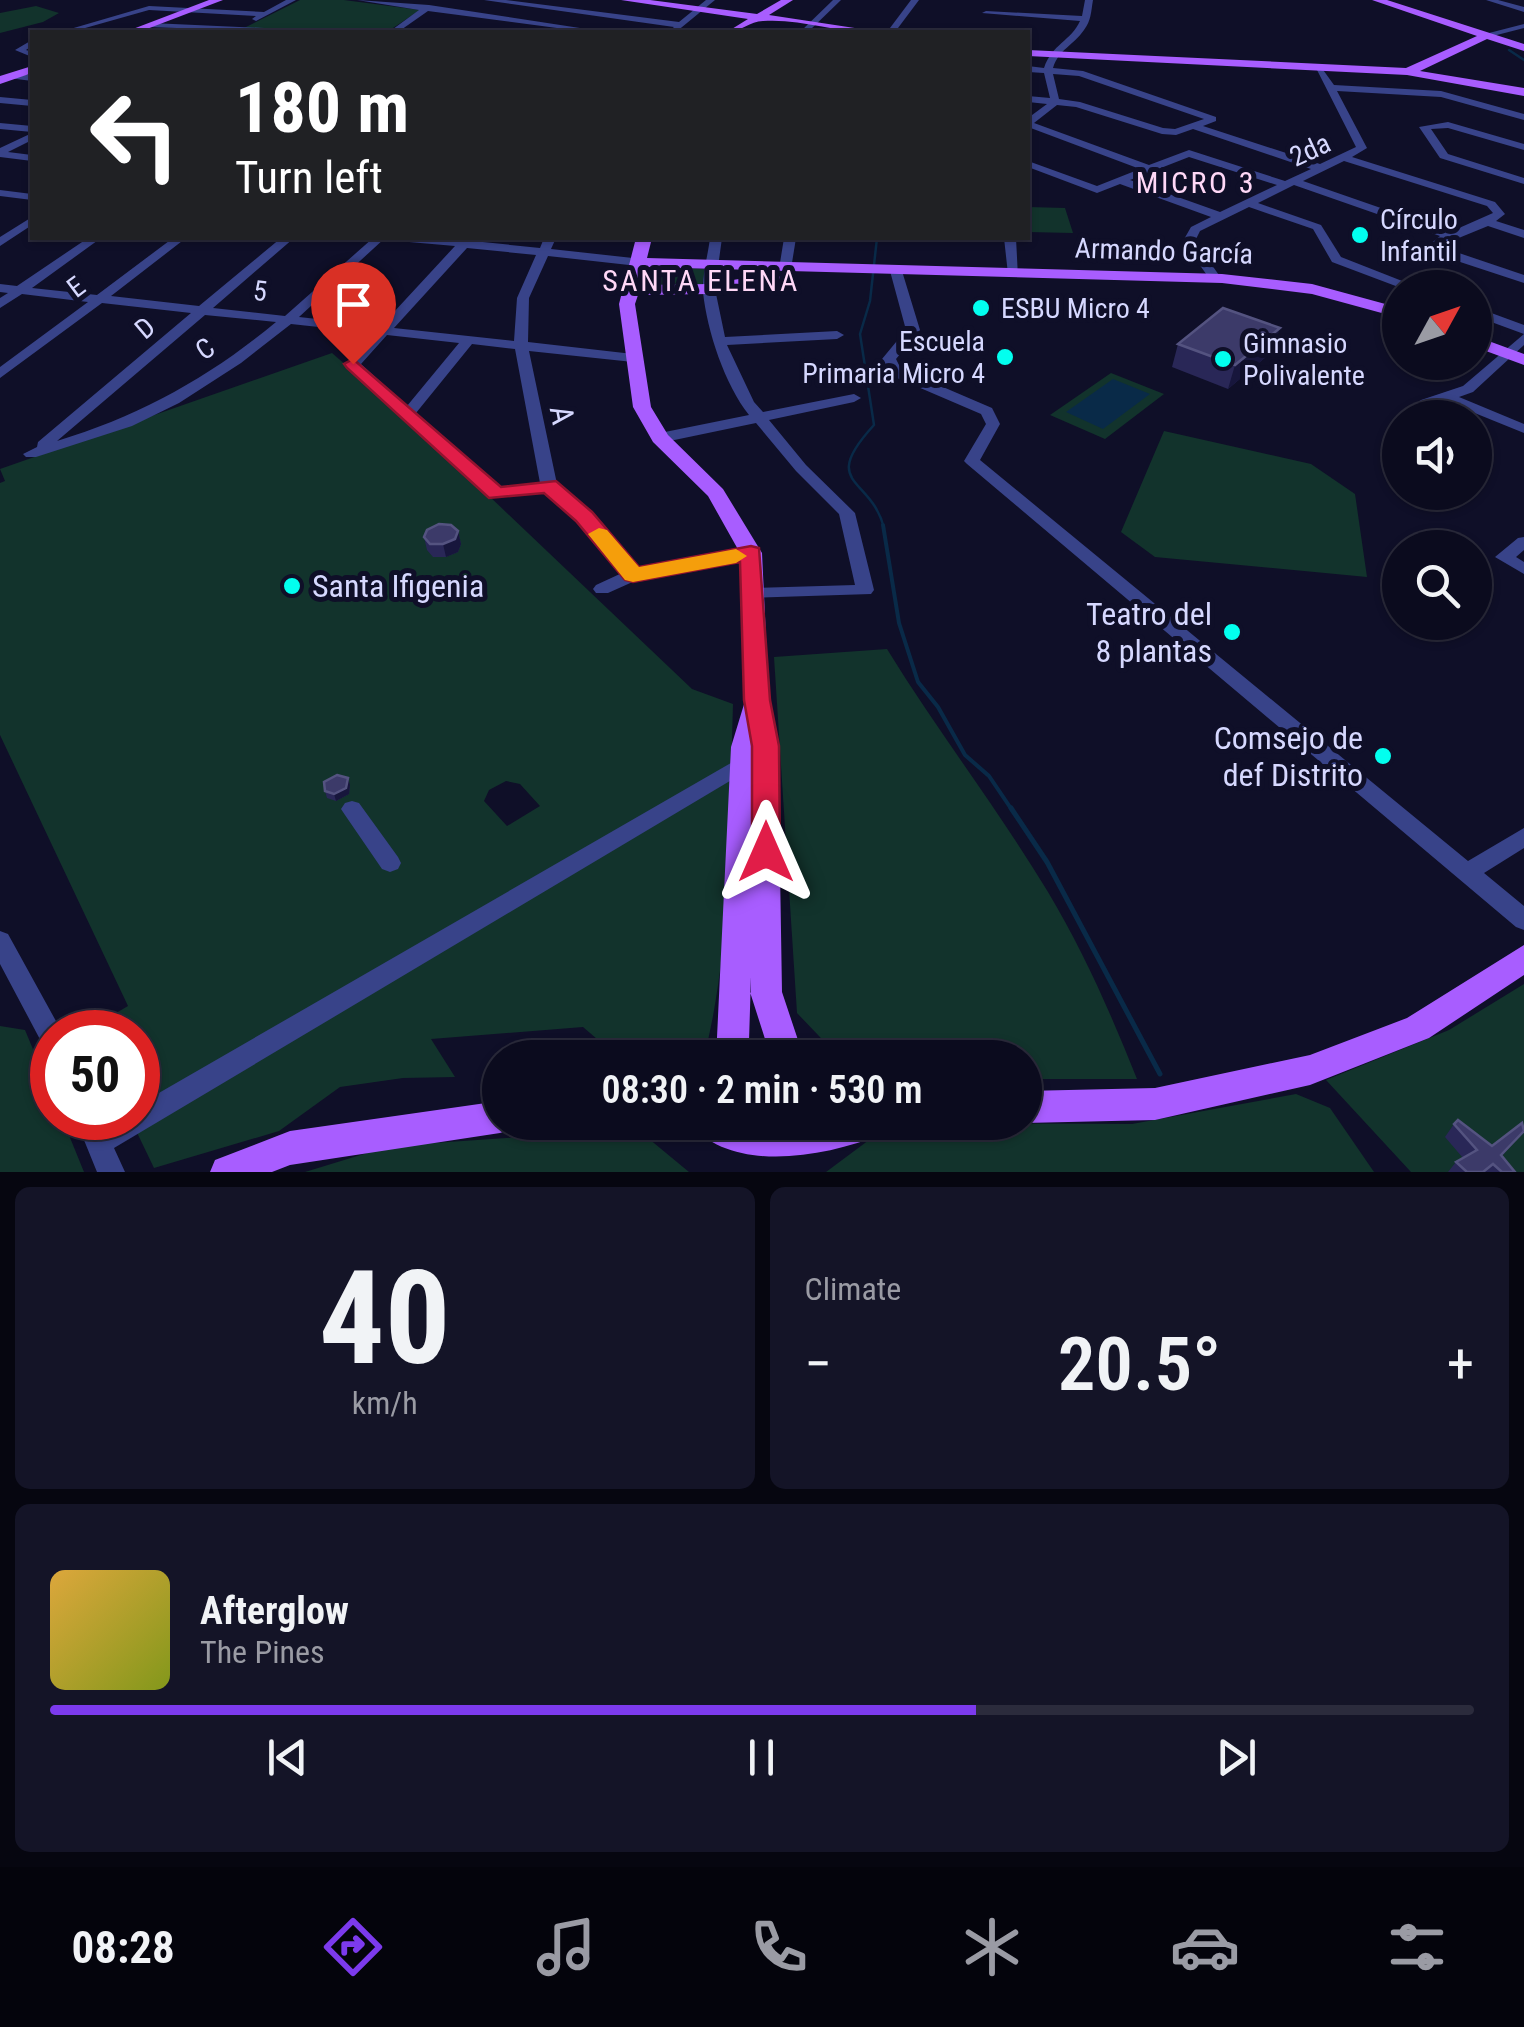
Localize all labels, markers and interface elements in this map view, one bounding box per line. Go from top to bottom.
text: 180 m [235,67,409,149]
icon: left [70,70,200,200]
street label: 2da [1284,126,1336,174]
text: Turn left [235,151,383,204]
district label: MICRO 3 [1136,165,1256,200]
place label: Círculo Infantil [1380,203,1458,268]
marker: Círculo Infantil [1349,224,1371,246]
street label: Armando García [1074,231,1254,271]
pin [311,262,396,365]
district label: SANTA ELENA [602,263,800,298]
street label: E [61,270,91,304]
north arrow [1382,270,1492,380]
map controls [1382,270,1492,640]
street label: 5 [251,274,269,308]
icon: arrive [326,277,381,332]
place label: ESBU Micro 4 [1001,292,1150,325]
marker: ESBU Micro 4 [970,297,992,319]
street label: D [128,310,162,346]
place label: Escuela Primaria Micro 4 [802,325,985,390]
place label: Gimnasio Polivalente [1243,327,1365,392]
street label: C [189,331,221,367]
marker: Escuela Primaria Micro 4 [994,346,1016,368]
marker: Gimnasio Polivalente [1212,348,1234,370]
button: sound [1382,400,1492,510]
street label: A [542,402,582,428]
button: search [1382,530,1492,640]
place label: Santa Ifigenia [312,567,484,605]
marker: Santa Ifigenia [281,575,303,597]
place label: Teatro del 8 plantas [1086,595,1212,670]
marker: Teatro del 8 plantas [1221,621,1243,643]
place label: Comsejo de def Distrito [1214,719,1363,794]
marker: Comsejo de def Distrito [1372,745,1394,767]
position arrow [714,800,818,904]
speed limit sign: 50 [30,1010,160,1140]
text: 08:30 · 2 min · 530 m [602,1068,922,1112]
text: 40 [319,1242,450,1395]
text: Climate [805,1270,901,1308]
text: 20.5° [1058,1320,1221,1408]
text: − [805,1332,832,1396]
text: + [1447,1332,1474,1396]
text: km/h [352,1384,418,1422]
text: Afterglow [200,1589,349,1633]
text: The Pines [200,1633,325,1671]
icon: previous [260,1730,315,1785]
icon: pause [734,1730,789,1785]
icon: next [1209,1730,1264,1785]
icon: directions [318,1912,388,1982]
icon: music [531,1912,601,1982]
icon: phone [744,1912,814,1982]
icon: climate [957,1912,1027,1982]
icon: car [1170,1912,1240,1982]
icon: filters [1382,1912,1452,1982]
text: 08:28 [71,1921,175,1974]

